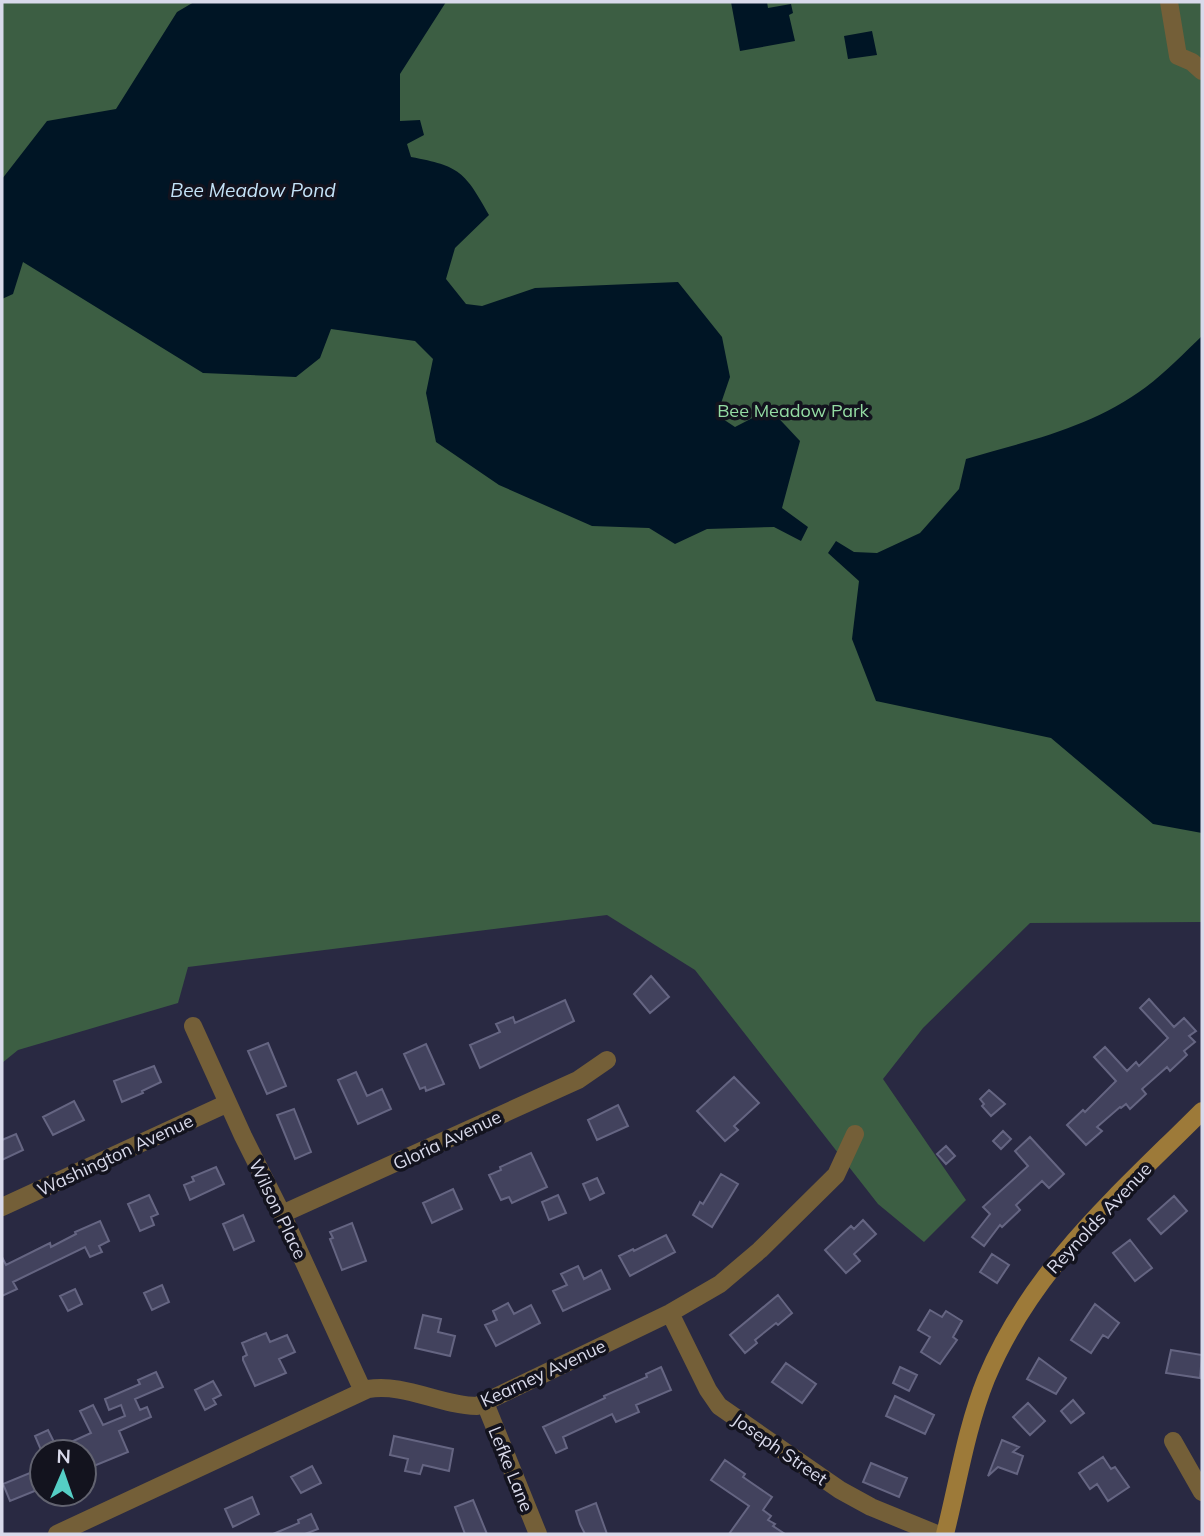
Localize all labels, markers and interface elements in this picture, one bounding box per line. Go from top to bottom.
water label: Bee Meadow Pond [170,178,336,202]
park label: Bee Meadow Park [717,399,870,422]
street label: Gloria Avenue [389,1105,505,1175]
street label: Washington Avenue [33,1109,197,1201]
street label: Wilson Place [244,1155,312,1263]
street label: Reynolds Avenue [1042,1158,1156,1278]
street label: Kearney Avenue [477,1334,609,1412]
street label: Joseph Street [728,1408,832,1490]
street label: Lefke Lane [483,1423,539,1515]
north arrow [28,1438,98,1508]
text: N [56,1444,71,1468]

